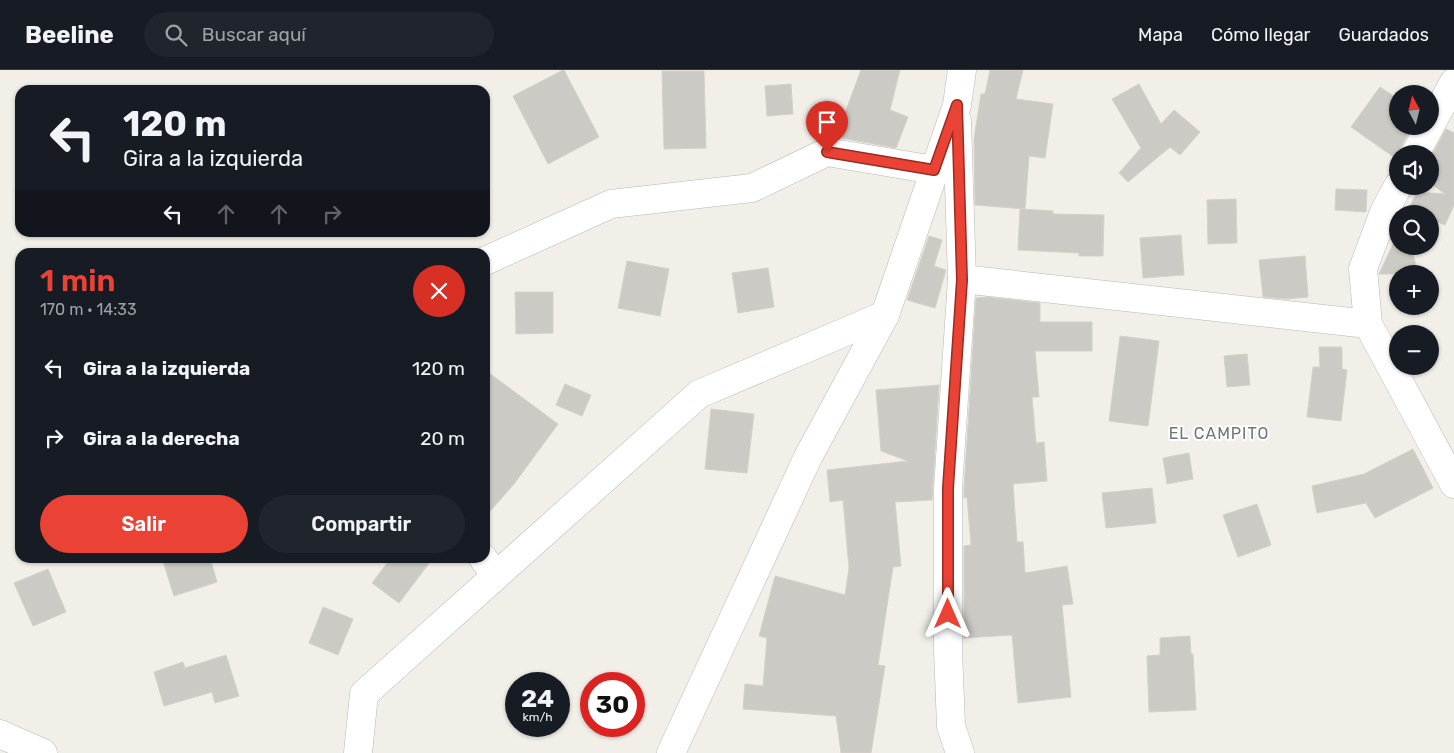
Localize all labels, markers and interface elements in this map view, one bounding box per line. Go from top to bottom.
search box [144,12,494,57]
text: Beeline [25,21,114,49]
icon: search [162,21,190,49]
text: Buscar aquí [202,23,306,46]
text: Mapa [1138,24,1183,46]
text: Cómo llegar [1211,24,1310,46]
text: Guardados [1338,24,1429,46]
north arrow [1389,85,1439,135]
map controls [1389,85,1439,375]
pin [806,101,848,152]
text: 120 m [123,103,226,145]
icon: left [40,105,105,170]
icon: arrive [813,108,841,136]
text: Gira a la izquierda [123,145,303,172]
button: sound [1389,145,1439,195]
icon: left [159,200,187,228]
icon: ahead [212,200,240,228]
icon: ahead [265,200,293,228]
icon: right [318,200,346,228]
button: search [1389,205,1439,255]
text: 1 min [40,263,115,299]
button: close [413,265,465,317]
button: + [1389,265,1439,315]
text: 170 m · 14:33 [40,300,137,319]
button: − [1389,325,1439,375]
icon: left [40,354,68,382]
text: Gira a la izquierda [83,357,250,380]
text: 120 m [412,357,465,380]
icon: right [40,424,68,452]
district label: EL CAMPITO [1169,424,1269,443]
text: Gira a la derecha [83,427,240,450]
text: 20 m [420,427,465,450]
button: Salir [40,495,248,553]
button: Compartir [258,495,465,553]
position arrow [921,587,973,639]
speed limit sign: 30 [580,672,645,737]
text: 24 [521,684,554,713]
text: km/h [523,710,552,724]

